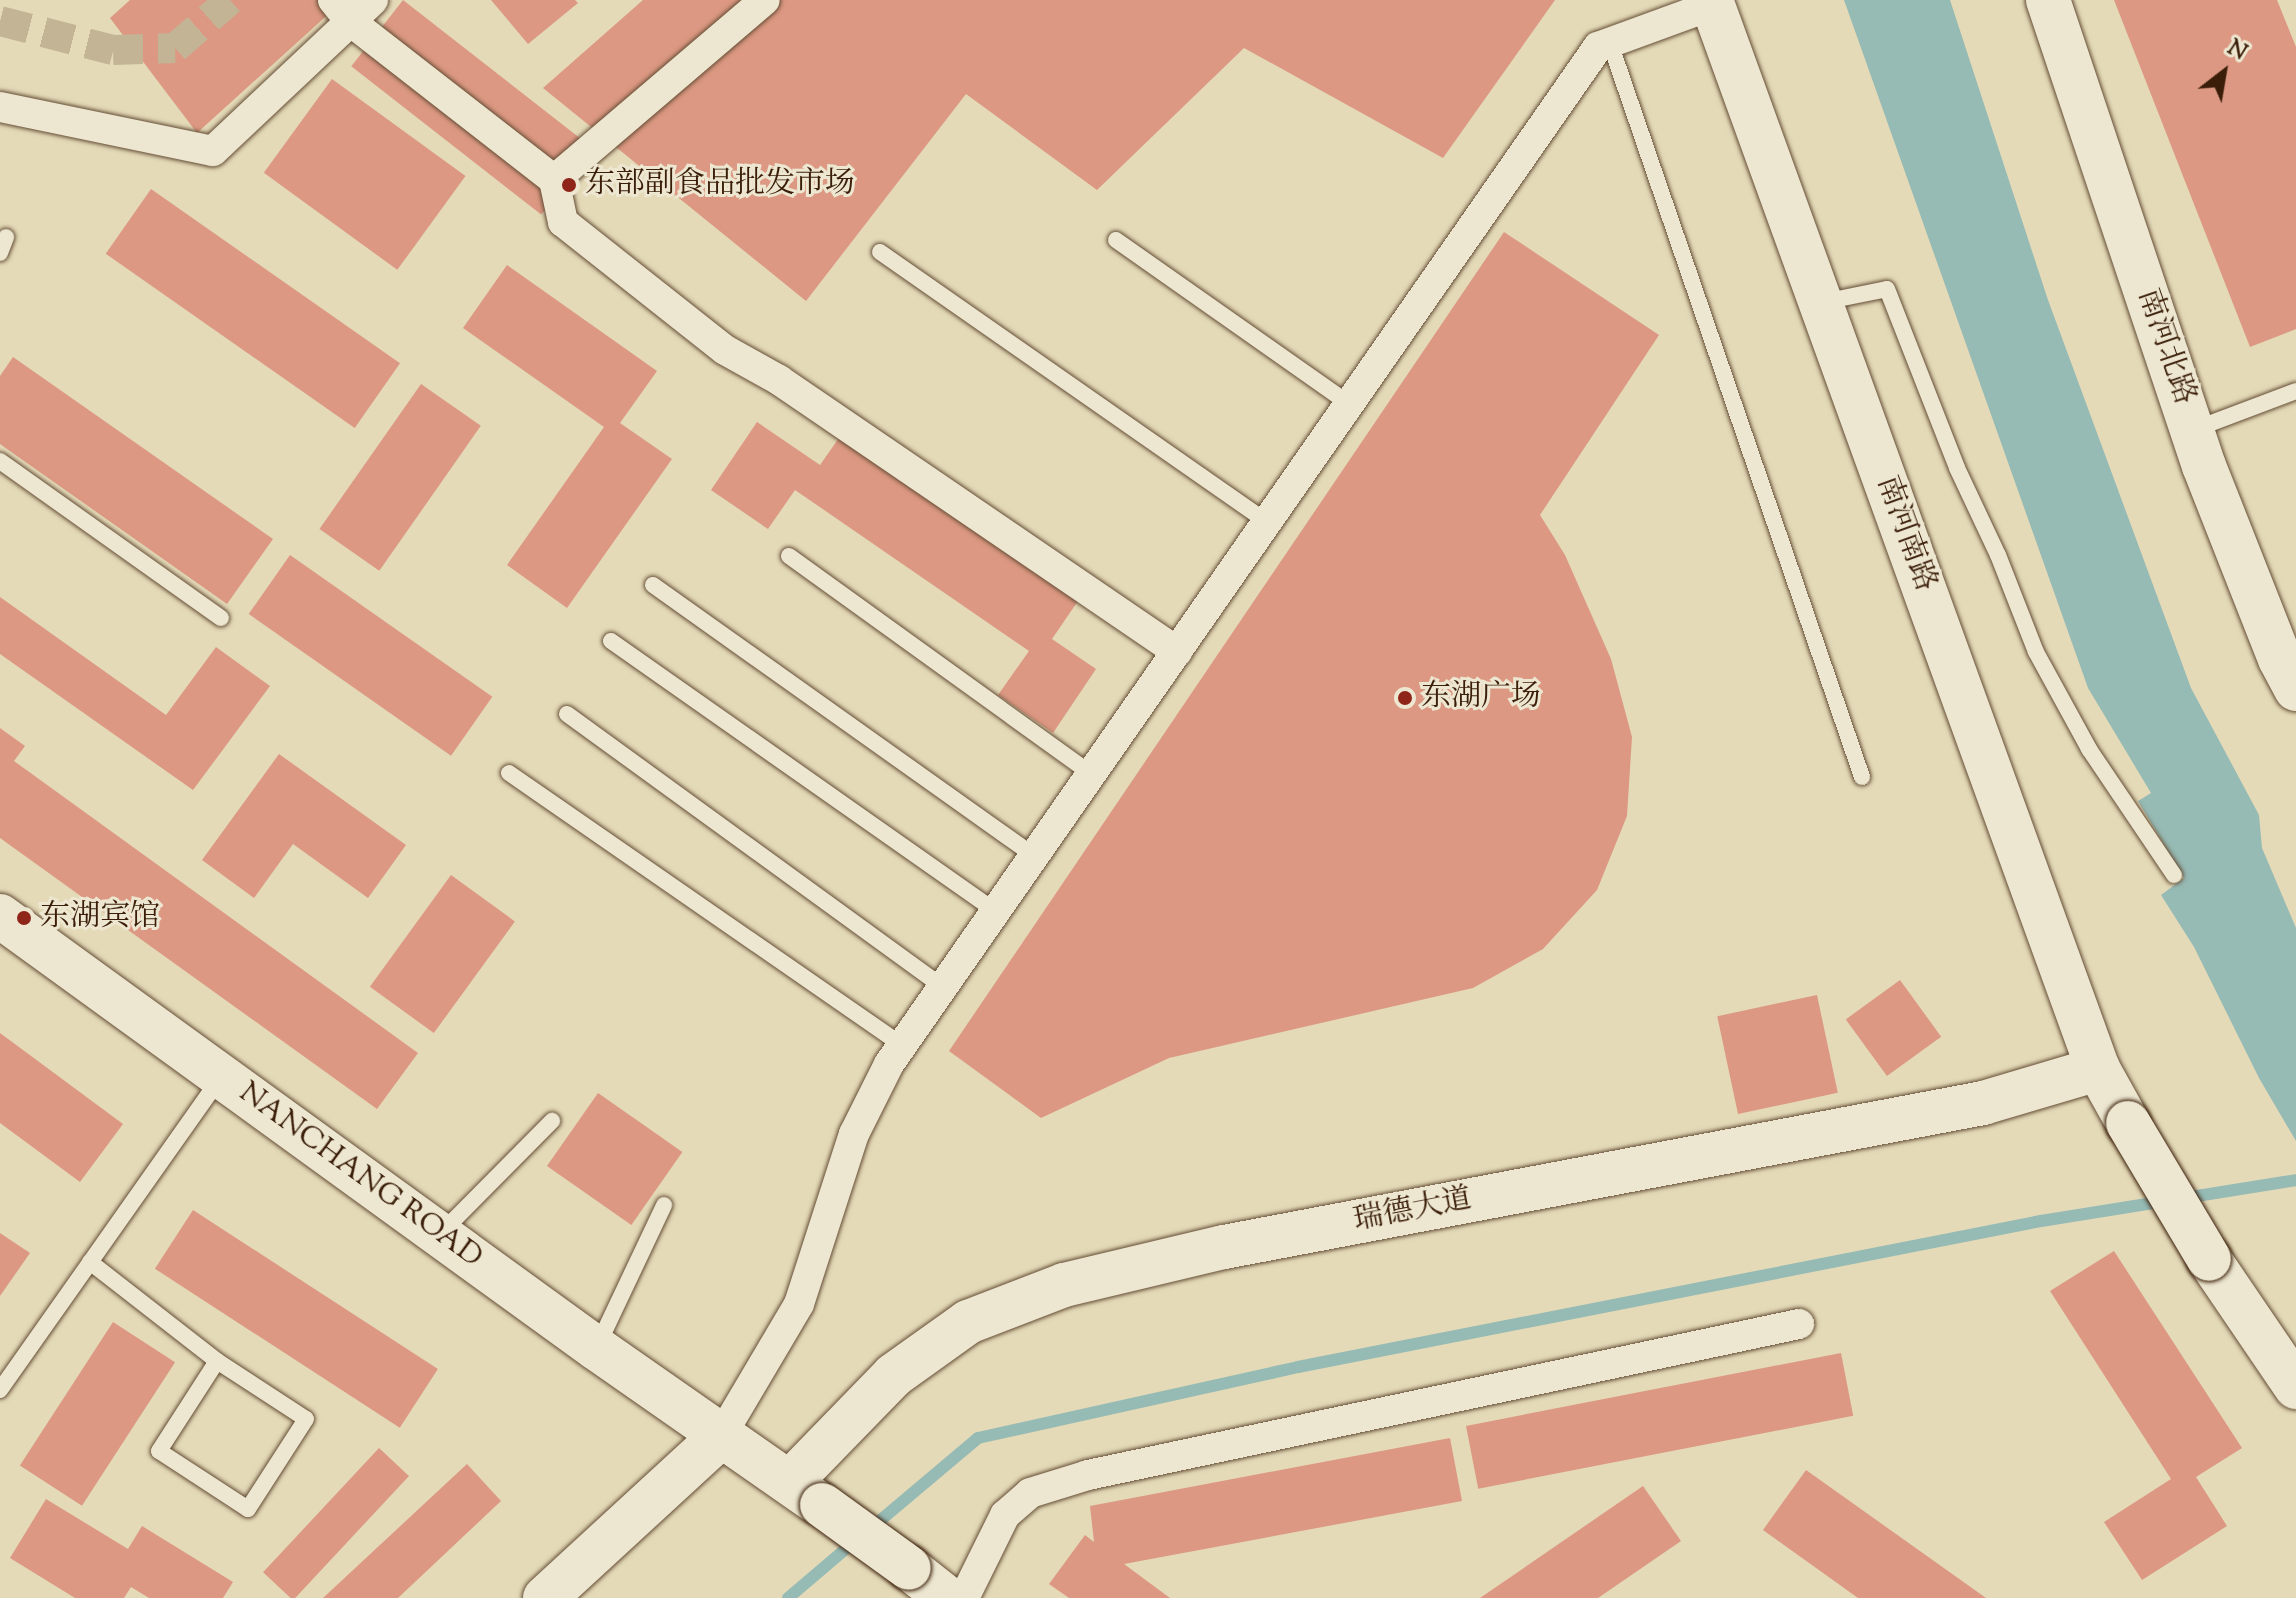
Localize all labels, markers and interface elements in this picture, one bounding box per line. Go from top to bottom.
north arrow [2184,32,2264,112]
text: N [2221,33,2252,70]
place label: 东部副食品批发市场 [585,167,855,203]
marker: 东部副食品批发市场 [560,176,578,194]
street label: 南河北路 [2128,284,2202,410]
street label: 南河南路 [1868,471,1942,597]
place label: 东湖广场 [1421,680,1541,716]
marker: 东湖广场 [1396,689,1414,707]
place label: 东湖宾馆 [40,900,160,936]
marker: 东湖宾馆 [15,909,33,927]
street label: NANCHANG ROAD [231,1076,489,1276]
street label: 瑞德大道 [1351,1182,1475,1240]

